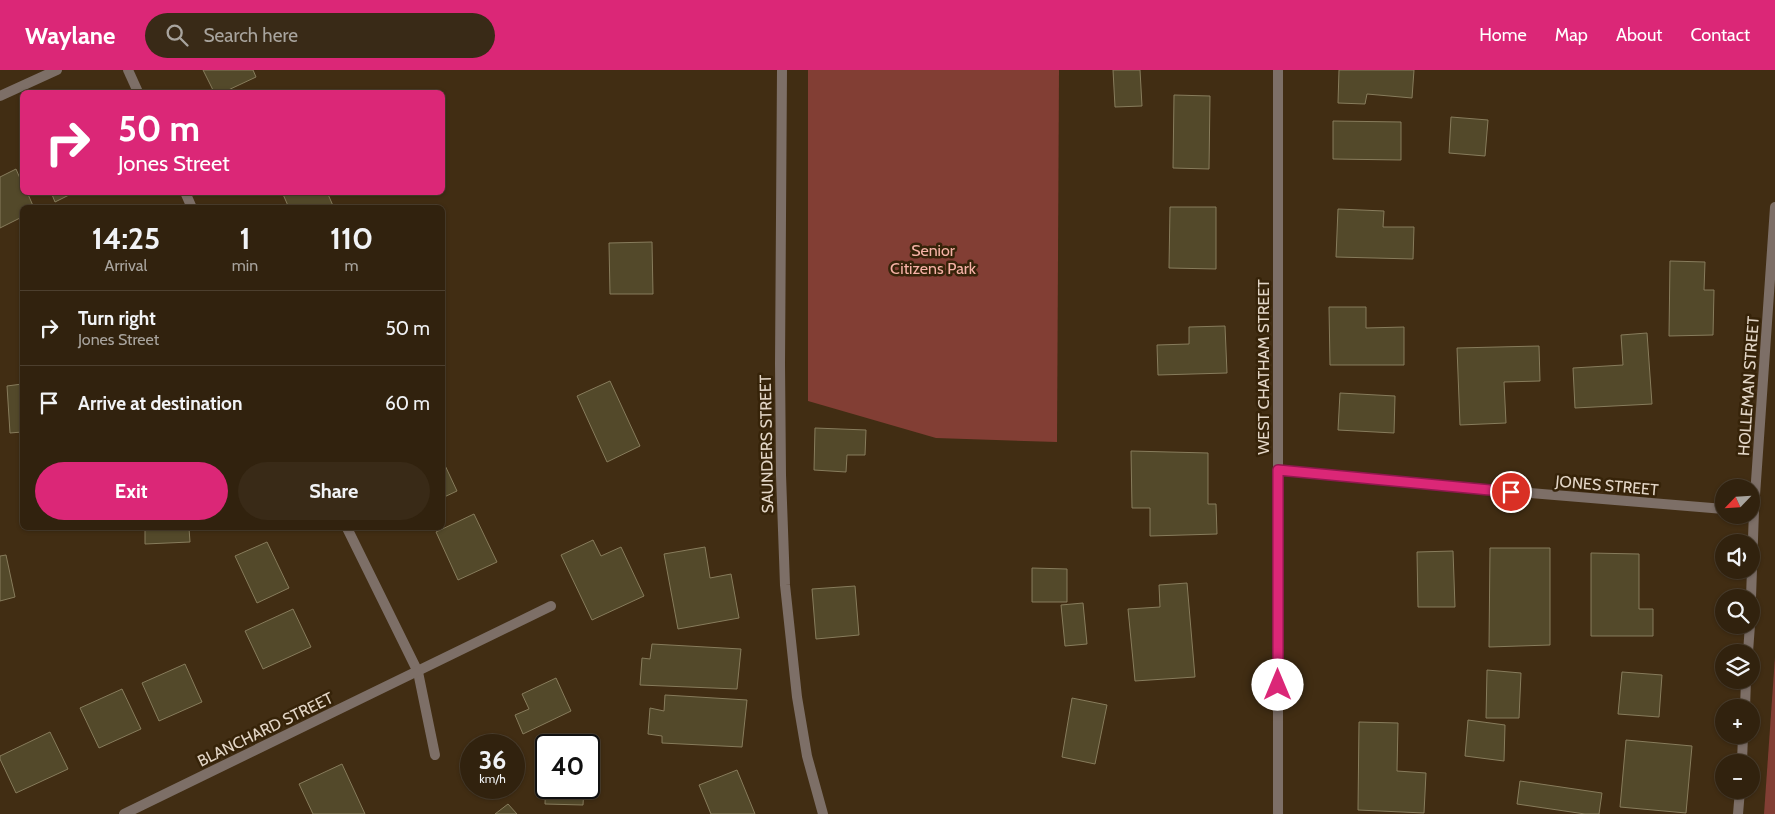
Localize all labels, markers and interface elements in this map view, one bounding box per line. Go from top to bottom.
search box [145,13,495,58]
text: Waylane [25,21,115,50]
icon: search [163,21,191,49]
text: Search here [203,24,298,47]
text: Home [1479,24,1527,46]
text: Map [1555,24,1588,46]
text: About [1616,24,1662,46]
text: Contact [1690,24,1750,46]
text: 50 m [118,107,200,150]
icon: right [35,110,100,175]
text: Jones Street [118,150,230,177]
text: 14:25 [92,220,160,257]
text: 1 [239,220,251,257]
text: 110 [330,220,373,257]
park label: Senior Citizens Park [890,241,977,278]
text: Arrival [105,256,147,275]
text: min [232,256,258,275]
text: m [345,256,359,275]
street label: WEST CHATHAM STREET [1254,279,1273,455]
text: Turn right [78,307,156,330]
icon: right [35,314,63,342]
street label: HOLLEMAN STREET [1734,315,1763,457]
text: 50 m [386,317,430,340]
text: Jones Street [78,330,159,349]
street label: SAUNDERS STREET [756,374,777,513]
icon: arrive [35,389,63,417]
text: Arrive at destination [78,392,242,415]
text: 60 m [385,392,430,415]
button: Exit [35,462,228,520]
button: Share [238,462,430,520]
pin [1490,471,1532,513]
street label: JONES STREET [1554,471,1660,500]
icon: arrive [1497,478,1525,506]
north arrow [1715,479,1760,524]
map controls [1715,479,1760,799]
button: sound [1715,534,1760,579]
button: search [1715,589,1760,634]
button: layers [1715,644,1760,689]
position arrow [1251,658,1303,710]
street label: BLANCHARD STREET [194,688,336,771]
button: + [1715,699,1760,744]
speed limit sign: 40 [535,734,600,799]
text: 36 [479,745,506,775]
button: − [1715,754,1760,799]
text: km/h [479,771,506,786]

